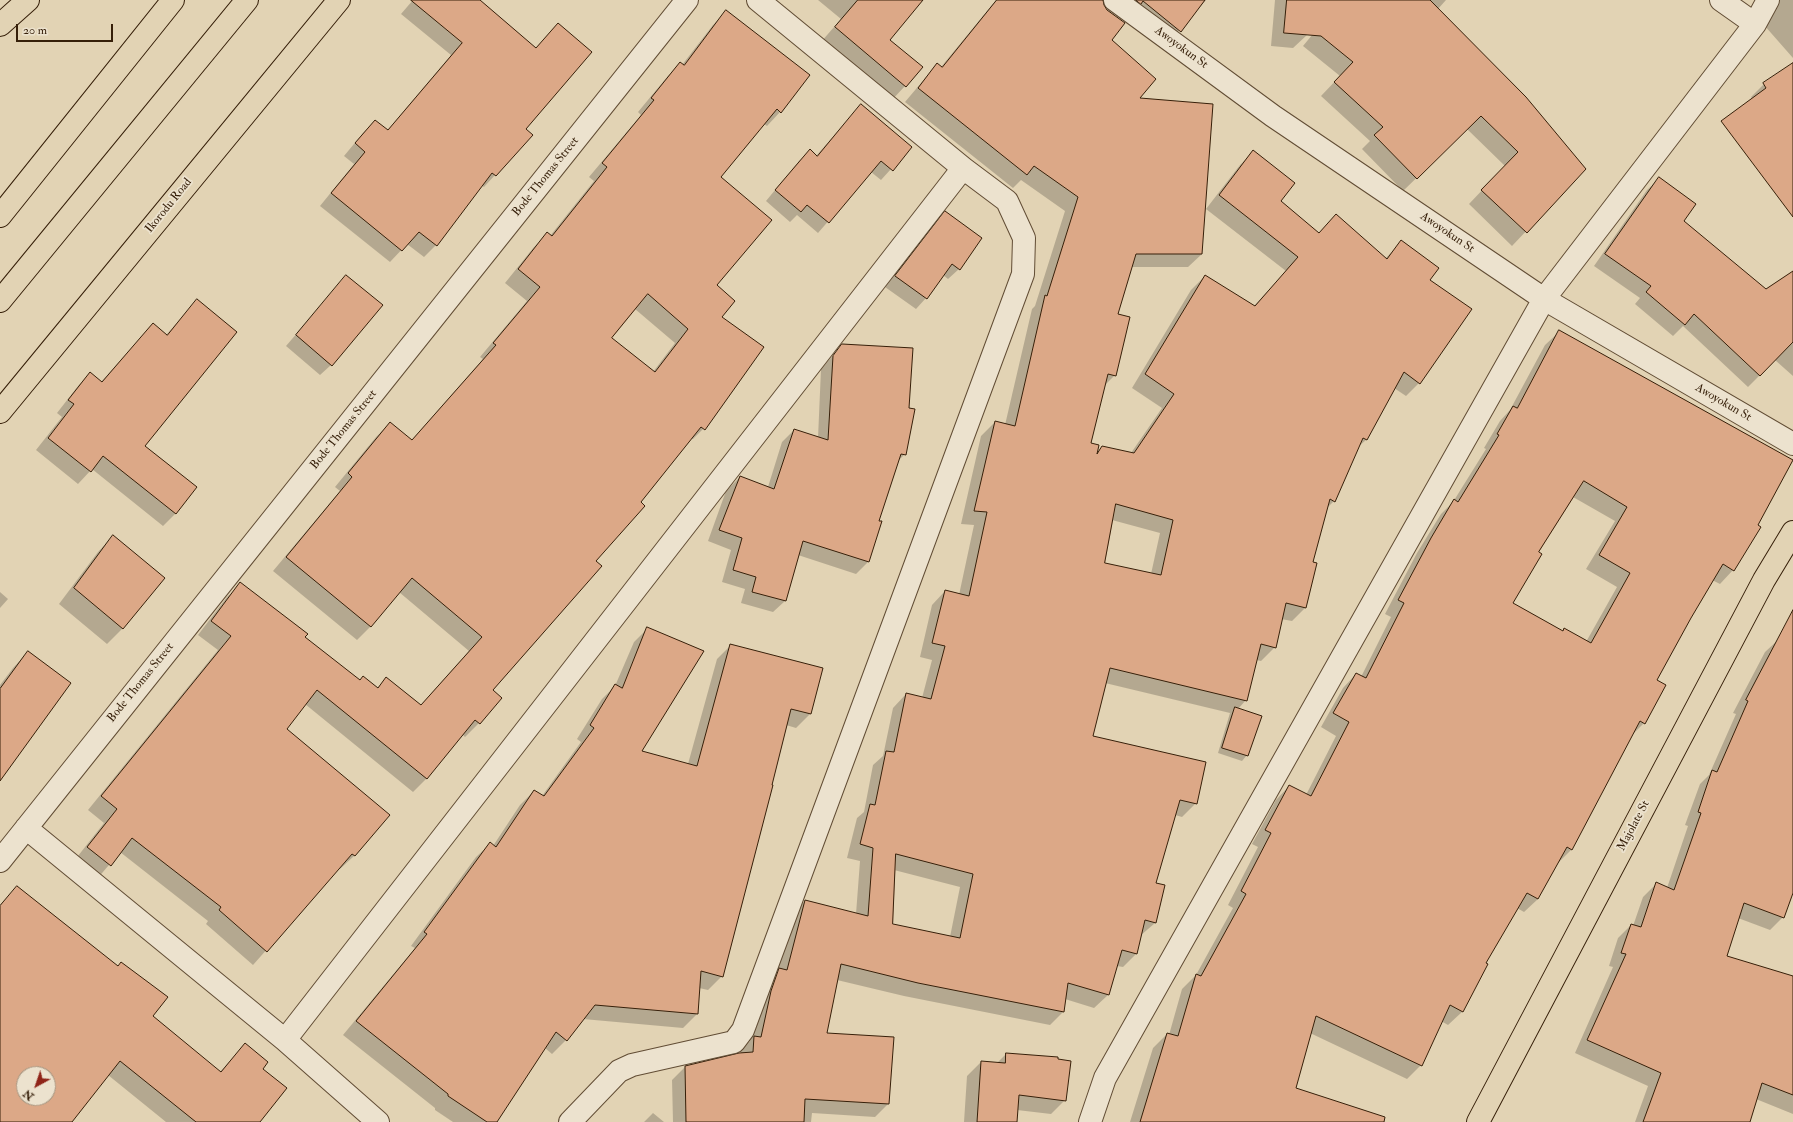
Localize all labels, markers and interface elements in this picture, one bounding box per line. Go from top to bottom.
scale bar [18,16,115,42]
text: 20 m [23,23,47,38]
street label: Awoyokun St [1151,24,1211,72]
street label: Bode Thomas Street [510,134,582,220]
street label: Ikorodu Road [143,176,195,236]
street label: Awoyokun St [1417,210,1477,256]
street label: Awoyokun St [1692,381,1754,425]
street label: Bode Thomas Street [308,387,380,473]
street label: Bode Thomas Street [105,640,177,726]
street label: Majolate St [1615,798,1653,854]
north arrow [16,1066,56,1106]
text: N [21,1087,37,1103]

